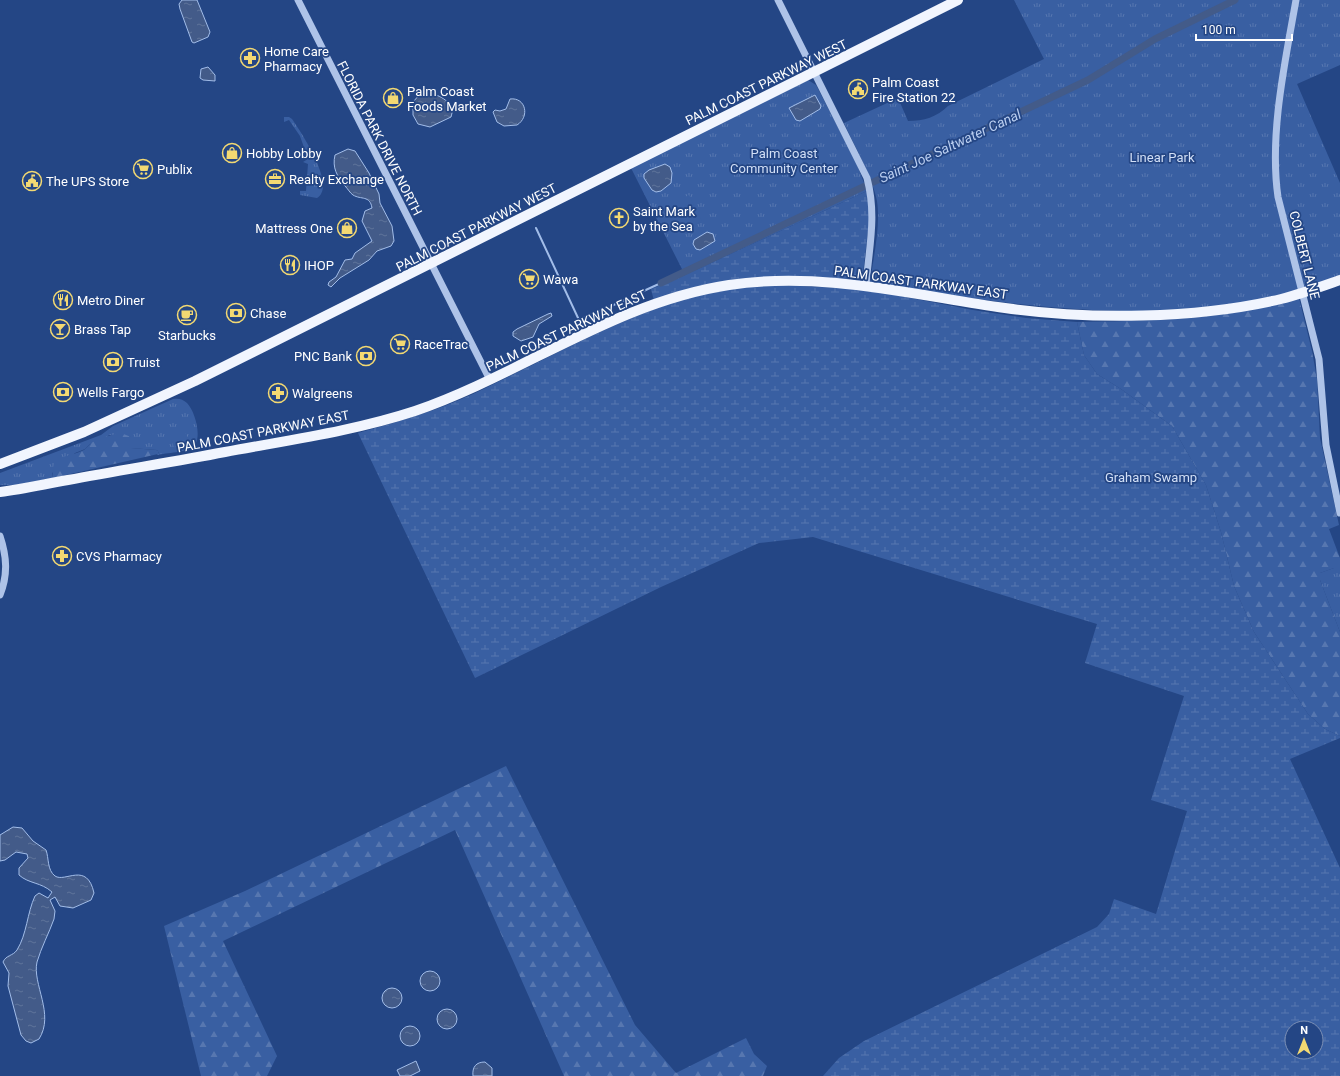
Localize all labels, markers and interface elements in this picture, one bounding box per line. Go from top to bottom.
scale bar [1196,16,1292,42]
text: 100 m [1202,23,1236,37]
street label: PALM COAST PARKWAY WEST [683,37,850,128]
place label: Home Care Pharmacy [264,44,329,74]
pharmacy icon: Home Care Pharmacy [239,47,261,69]
street label: FLORIDA PARK DRIVE NORTH [334,59,425,218]
place label: Palm Coast Fire Station 22 [872,75,956,105]
public building icon: Palm Coast Fire Station 22 [847,78,869,100]
place label: Palm Coast Foods Market [407,84,487,114]
shop icon: Palm Coast Foods Market [382,87,404,109]
water label: Saint Joe Saltwater Canal [876,106,1024,186]
shop icon: Hobby Lobby [221,142,243,164]
place label: Hobby Lobby [246,146,322,161]
park label: Palm Coast Community Center [730,146,839,176]
park label: Linear Park [1129,150,1195,165]
supermarket icon: Publix [132,158,154,180]
place label: Publix [157,162,193,177]
office icon: Realty Exchange [264,168,286,190]
public building icon: The UPS Store [21,170,43,192]
place label: Realty Exchange [289,172,384,187]
place label: The UPS Store [46,174,129,189]
street label: PALM COAST PARKWAY WEST [393,180,559,275]
place label: Saint Mark by the Sea [633,204,695,234]
church icon: Saint Mark by the Sea [608,207,630,229]
street label: COLBERT LANE [1286,209,1323,301]
shop icon: Mattress One [336,217,358,239]
place label: Mattress One [255,221,333,236]
restaurant icon: IHOP [279,254,301,276]
place label: IHOP [304,258,334,273]
street label: PALM COAST PARKWAY EAST [833,263,1009,302]
supermarket icon: Wawa [518,268,540,290]
place label: Wawa [543,272,578,287]
street label: PALM COAST PARKWAY EAST [484,287,649,374]
restaurant icon: Metro Diner [52,289,74,311]
place label: Metro Diner [77,293,145,308]
bank icon: Chase [225,302,247,324]
cafe icon: Starbucks [176,304,198,326]
place label: Chase [250,306,286,321]
bar icon: Brass Tap [49,318,71,340]
place label: Brass Tap [74,322,131,337]
place label: Starbucks [158,328,216,343]
supermarket icon: RaceTrac [389,333,411,355]
place label: RaceTrac [414,337,468,352]
bank icon: PNC Bank [355,345,377,367]
place label: PNC Bank [294,349,352,364]
bank icon: Truist [102,351,124,373]
place label: Truist [127,355,160,370]
bank icon: Wells Fargo [52,381,74,403]
pharmacy icon: Walgreens [267,382,289,404]
place label: Wells Fargo [77,385,145,400]
place label: Walgreens [292,386,353,401]
street label: PALM COAST PARKWAY EAST [176,407,351,456]
park label: Graham Swamp [1105,470,1197,485]
pharmacy icon: CVS Pharmacy [51,545,73,567]
place label: CVS Pharmacy [76,549,162,564]
north arrow [1284,1020,1324,1060]
text: N [1300,1024,1308,1037]

